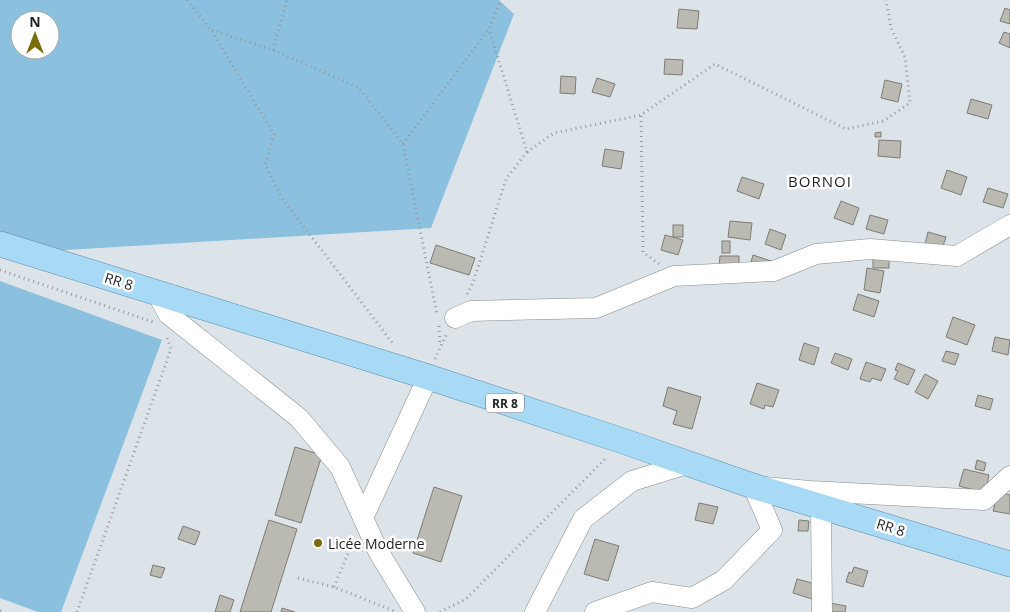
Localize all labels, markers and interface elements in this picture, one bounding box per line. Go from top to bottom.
north arrow [10,10,60,60]
text: N [29,12,41,31]
district label: BORNOI [788,171,852,191]
street label: RR 8 [102,268,136,294]
road number: RR 8 [486,393,524,412]
street label: RR 8 [874,514,908,540]
place label: Licée Moderne [328,534,425,553]
marker: Licée Moderne [312,537,324,549]

